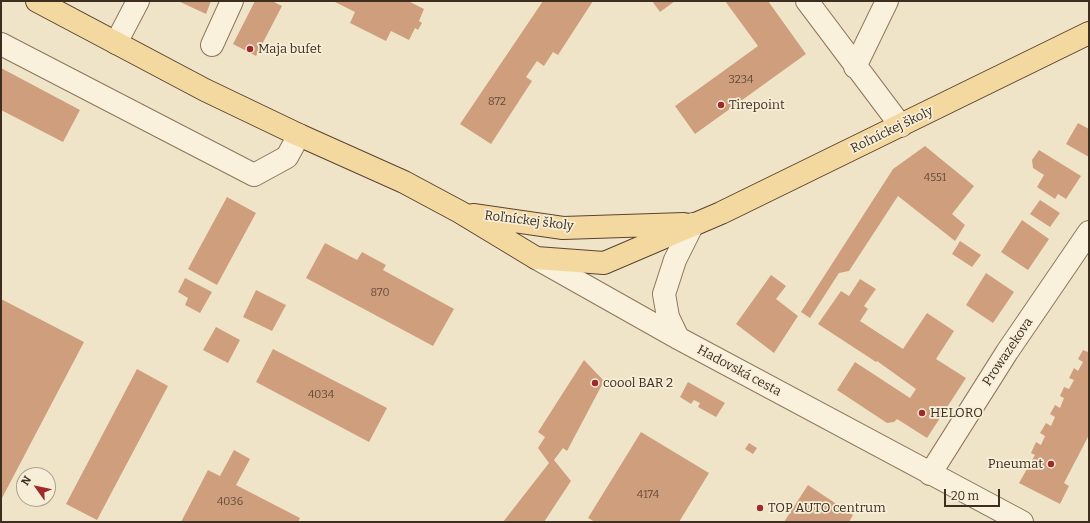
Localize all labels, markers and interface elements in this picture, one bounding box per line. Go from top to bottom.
place label: Maja bufet [258,41,322,57]
marker: Maja bufet [245,44,255,54]
house number: 3234 [729,73,753,87]
house number: 872 [488,95,506,109]
place label: Tirepoint [729,97,785,113]
marker: Tirepoint [716,100,726,110]
street label: Roľníckej školy [848,103,936,157]
house number: 4551 [924,171,946,185]
street label: Roľníckej školy [484,208,574,234]
house number: 870 [371,286,389,300]
street label: Prowazekova [980,315,1036,389]
street label: Hadovská cesta [694,342,784,400]
place label: coool BAR 2 [603,375,673,391]
marker: coool BAR 2 [590,378,600,388]
house number: 4034 [308,388,334,402]
place label: HELORO [930,405,983,421]
marker: HELORO [917,408,927,418]
place label: Pneumat [988,456,1043,472]
marker: Pneumat [1046,459,1056,469]
north arrow [16,467,56,507]
text: N [19,474,34,488]
scale bar [946,481,1002,507]
house number: 4174 [637,488,659,502]
text: 20 m [951,489,979,503]
house number: 4036 [217,495,243,509]
place label: TOP AUTO centrum [768,500,886,516]
marker: TOP AUTO centrum [755,503,765,513]

